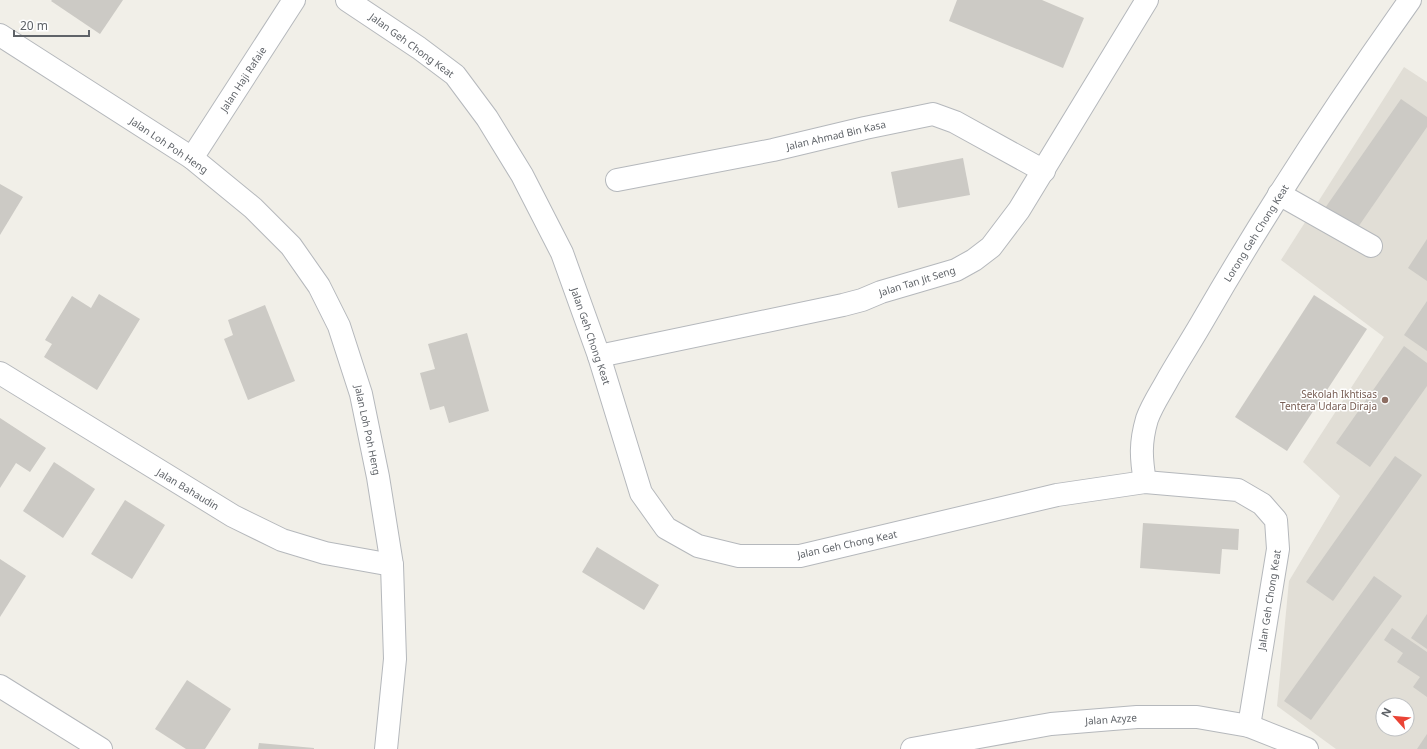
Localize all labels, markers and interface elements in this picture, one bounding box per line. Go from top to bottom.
street label: Jalan Geh Chong Keat [366,9,458,81]
scale bar [14,12,89,38]
text: 20 m [20,17,48,34]
street label: Jalan Haji Rafaie [216,43,270,115]
street label: Jalan Loh Poh Heng [126,113,211,176]
street label: Jalan Ahmad Bin Kasa [784,117,887,153]
street label: Lorong Geh Chong Keat [1220,181,1292,284]
street label: Jalan Tan Jit Seng [876,263,957,300]
street label: Jalan Geh Chong Keat [568,285,614,387]
street label: Jalan Loh Poh Heng [351,383,384,476]
place label: Sekolah Ikhtisas Tentera Udara Diraja [1280,387,1377,413]
marker: Sekolah Ikhtisas Tentera Udara Diraja [1380,395,1390,405]
street label: Jalan Bahaudin [153,464,222,513]
street label: Jalan Geh Chong Keat [795,527,898,562]
street label: Jalan Geh Chong Keat [1254,548,1284,652]
north arrow [1375,697,1415,737]
text: N [1377,705,1394,720]
street label: Jalan Azyze [1084,710,1138,728]

